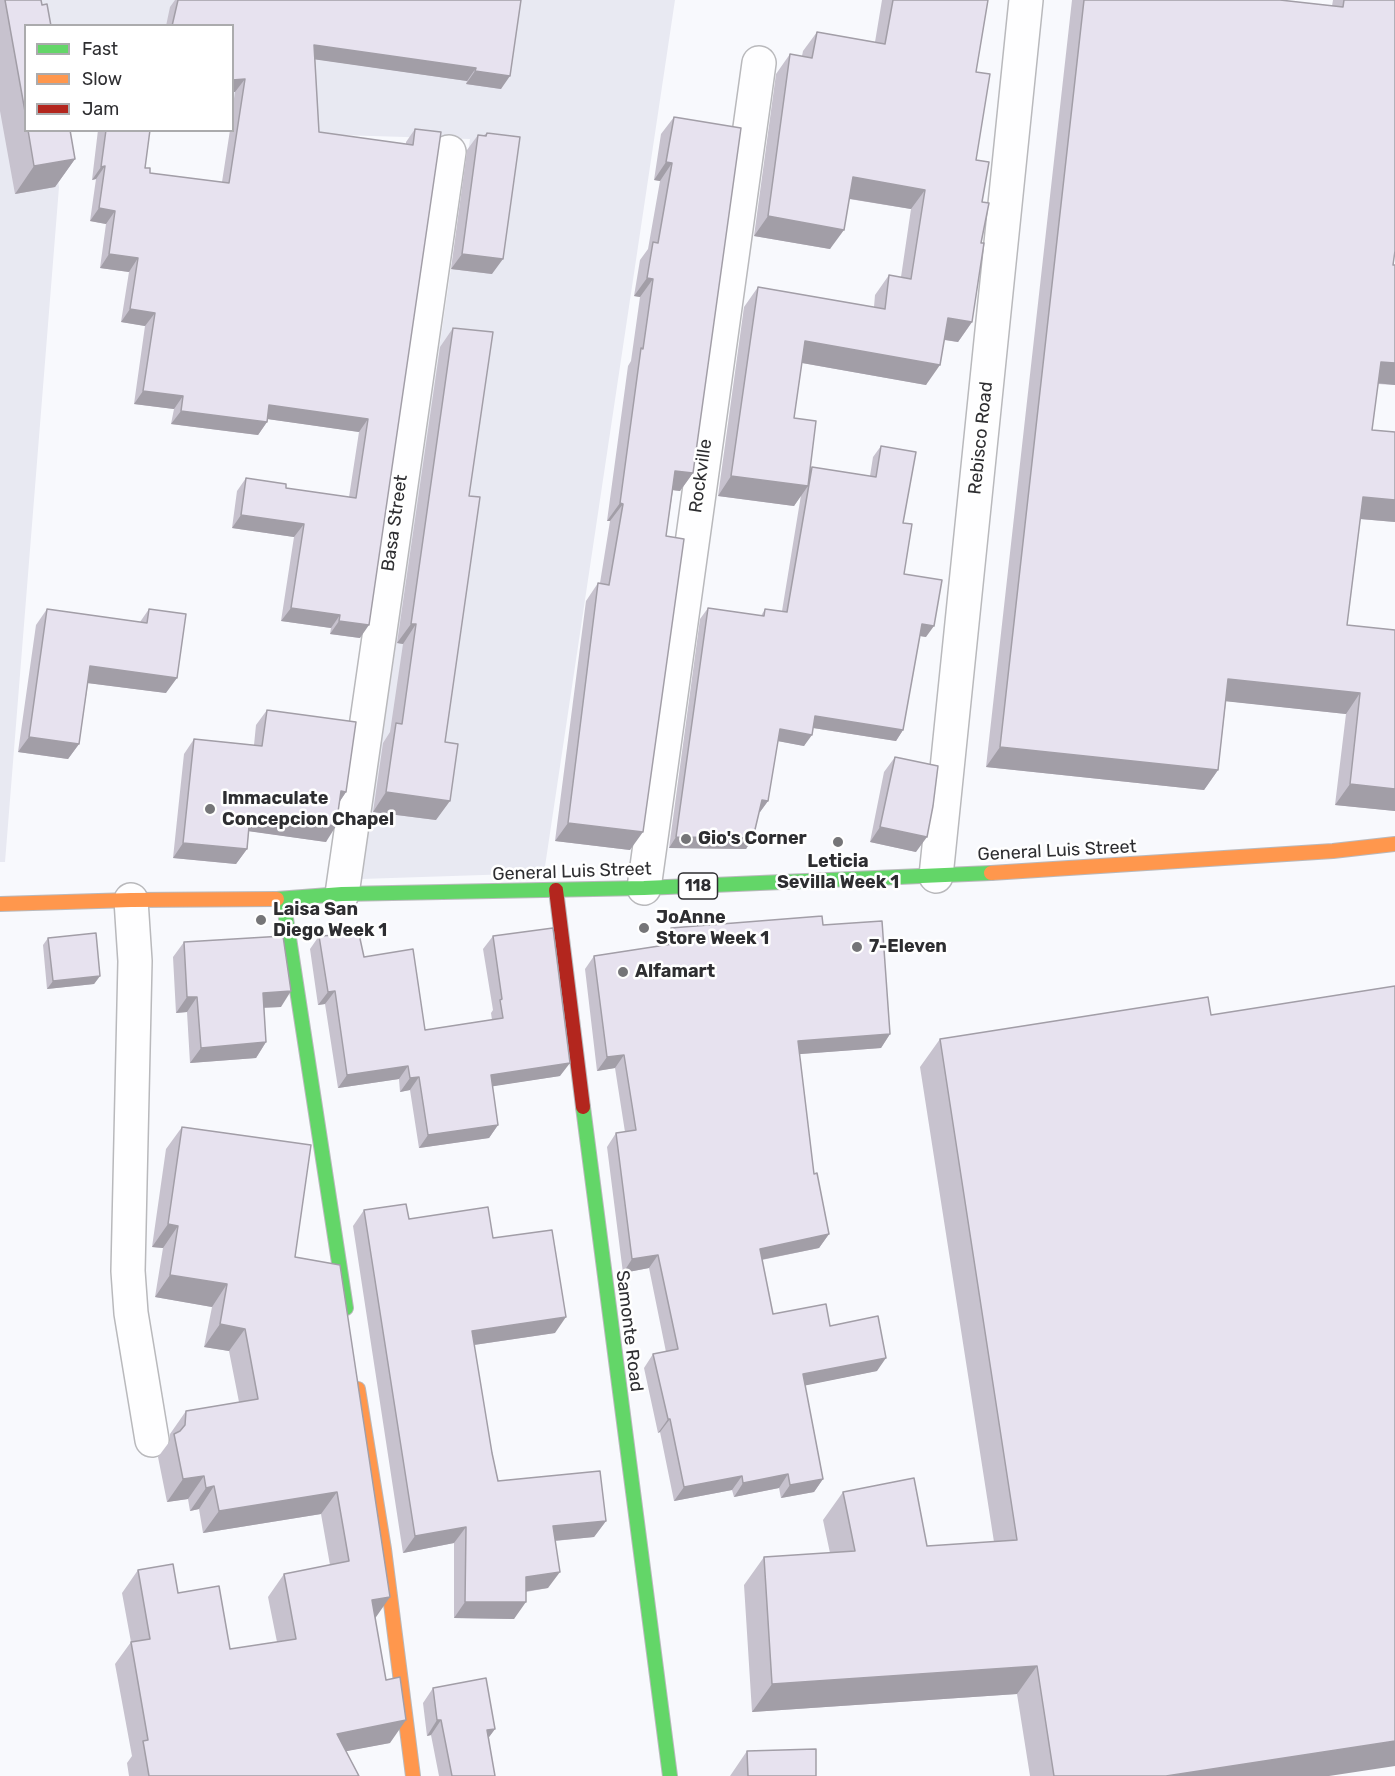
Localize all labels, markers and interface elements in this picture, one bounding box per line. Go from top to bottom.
legend [24,24,234,132]
text: Fast [82,38,118,60]
text: Slow [82,68,122,90]
text: Jam [82,98,119,120]
street label: Rebisco Road [964,381,998,495]
street label: Rockville [685,438,717,514]
street label: Basa Street [378,473,412,573]
place label: Immaculate Concepcion Chapel [222,788,394,830]
marker: Immaculate Concepcion Chapel [203,802,217,816]
place label: Gio's Corner [698,828,807,850]
marker: Gio's Corner [679,832,693,846]
marker: Leticia Sevilla Week 1 [831,835,845,849]
street label: General Luis Street [977,836,1137,866]
place label: Leticia Sevilla Week 1 [777,851,899,894]
street label: General Luis Street [492,858,652,886]
road number: 118 [678,873,718,899]
place label: Laisa San Diego Week 1 [273,899,387,942]
place label: JoAnne Store Week 1 [656,907,769,950]
marker: Laisa San Diego Week 1 [254,913,268,927]
marker: JoAnne Store Week 1 [637,921,651,935]
place label: 7-Eleven [869,936,947,958]
marker: 7-Eleven [850,940,864,954]
place label: Alfamart [635,961,715,983]
marker: Alfamart [616,965,630,979]
street label: Samonte Road [611,1269,647,1393]

